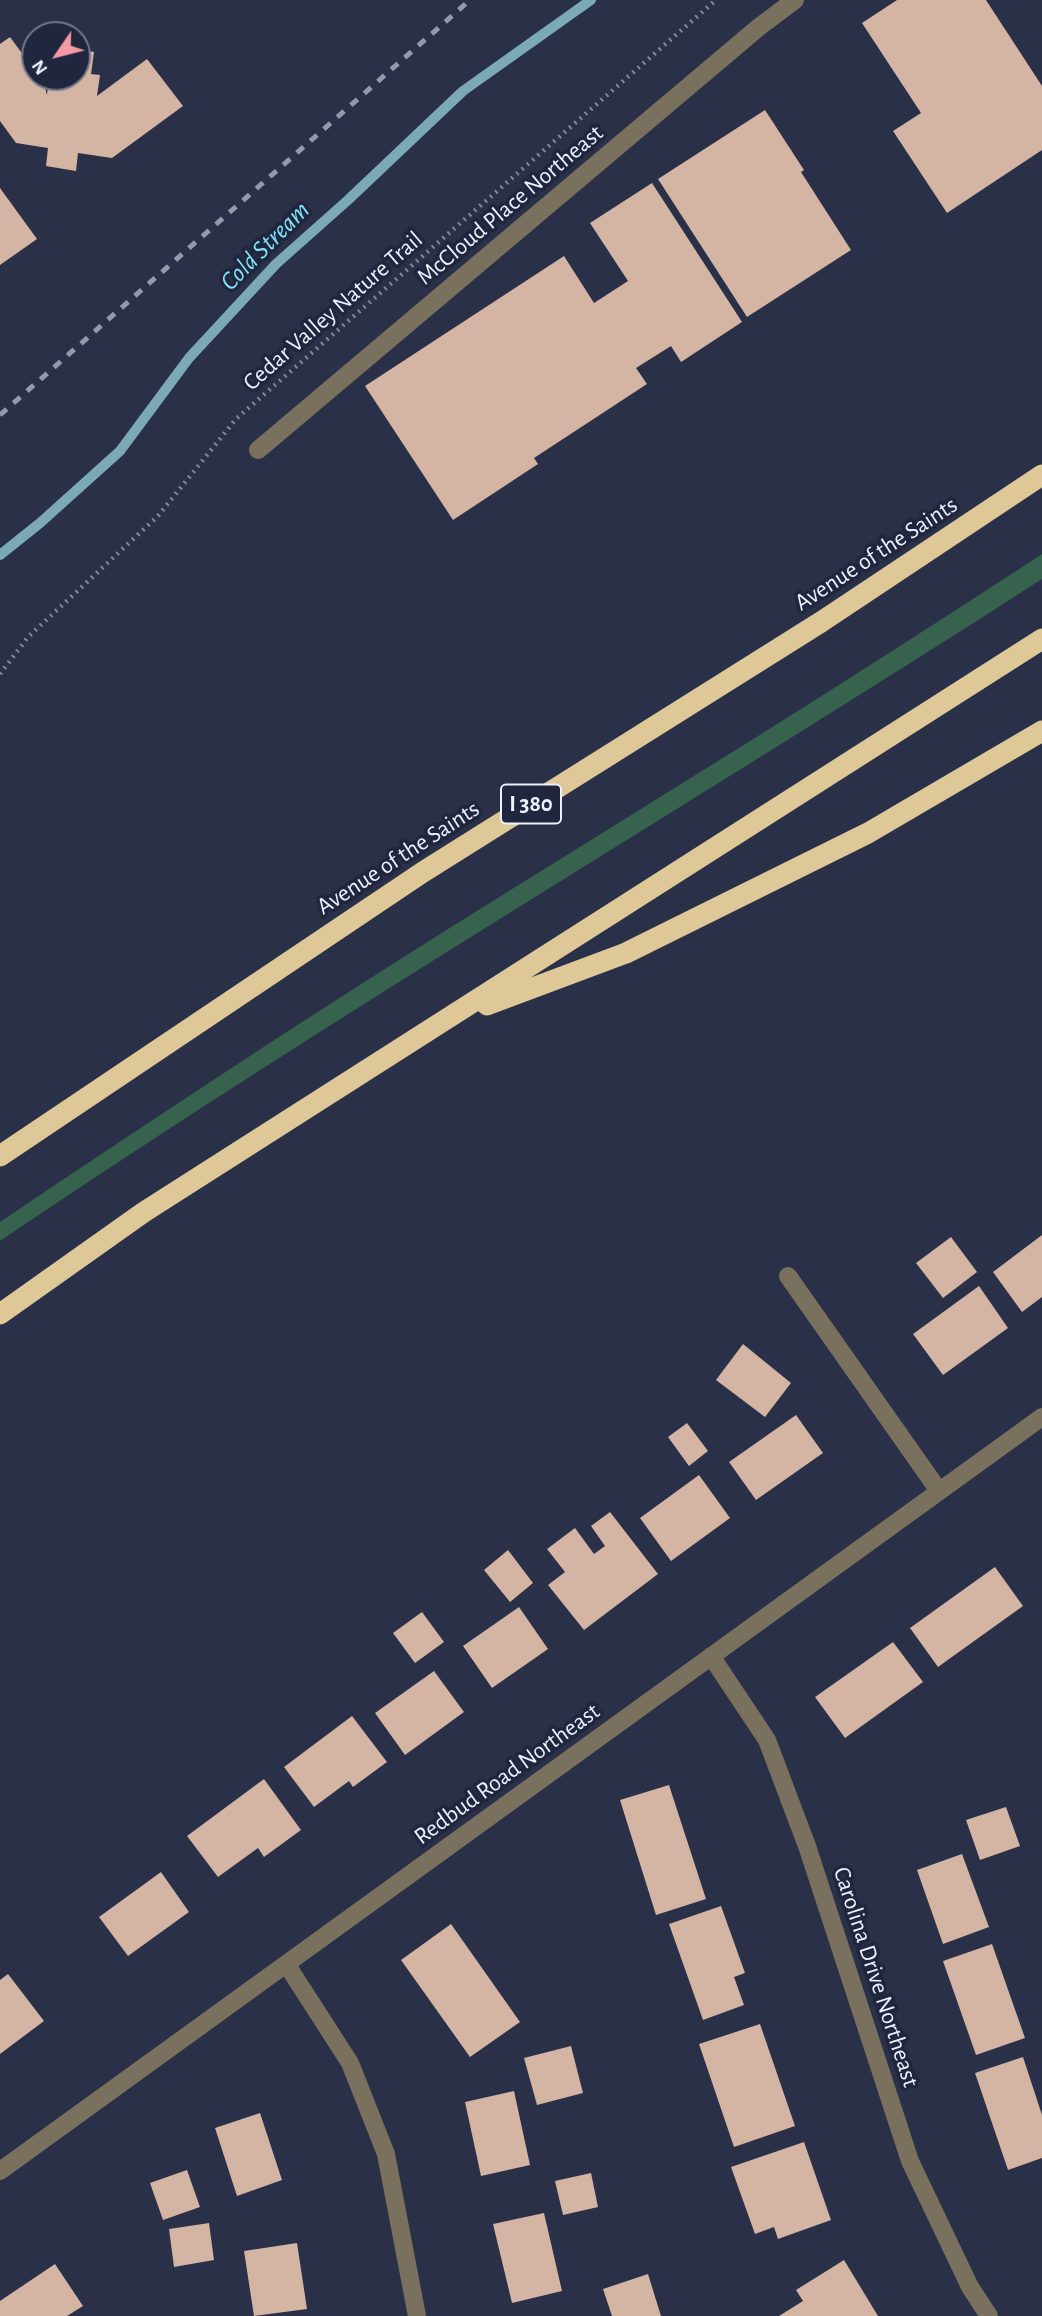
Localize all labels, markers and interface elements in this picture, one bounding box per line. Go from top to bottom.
north arrow [21,21,91,91]
text: N [28,56,52,78]
street label: McCloud Place Northeast [411,119,609,291]
water label: Cold Stream [214,195,316,297]
street label: Cedar Valley Nature Trail [237,225,429,397]
street label: Avenue of the Saints [789,491,963,617]
road number: I 380 [501,784,561,824]
street label: Avenue of the Saints [311,795,485,921]
street label: Redbud Road Northeast [408,1697,606,1851]
street label: Carolina Drive Northeast [827,1863,925,2091]

